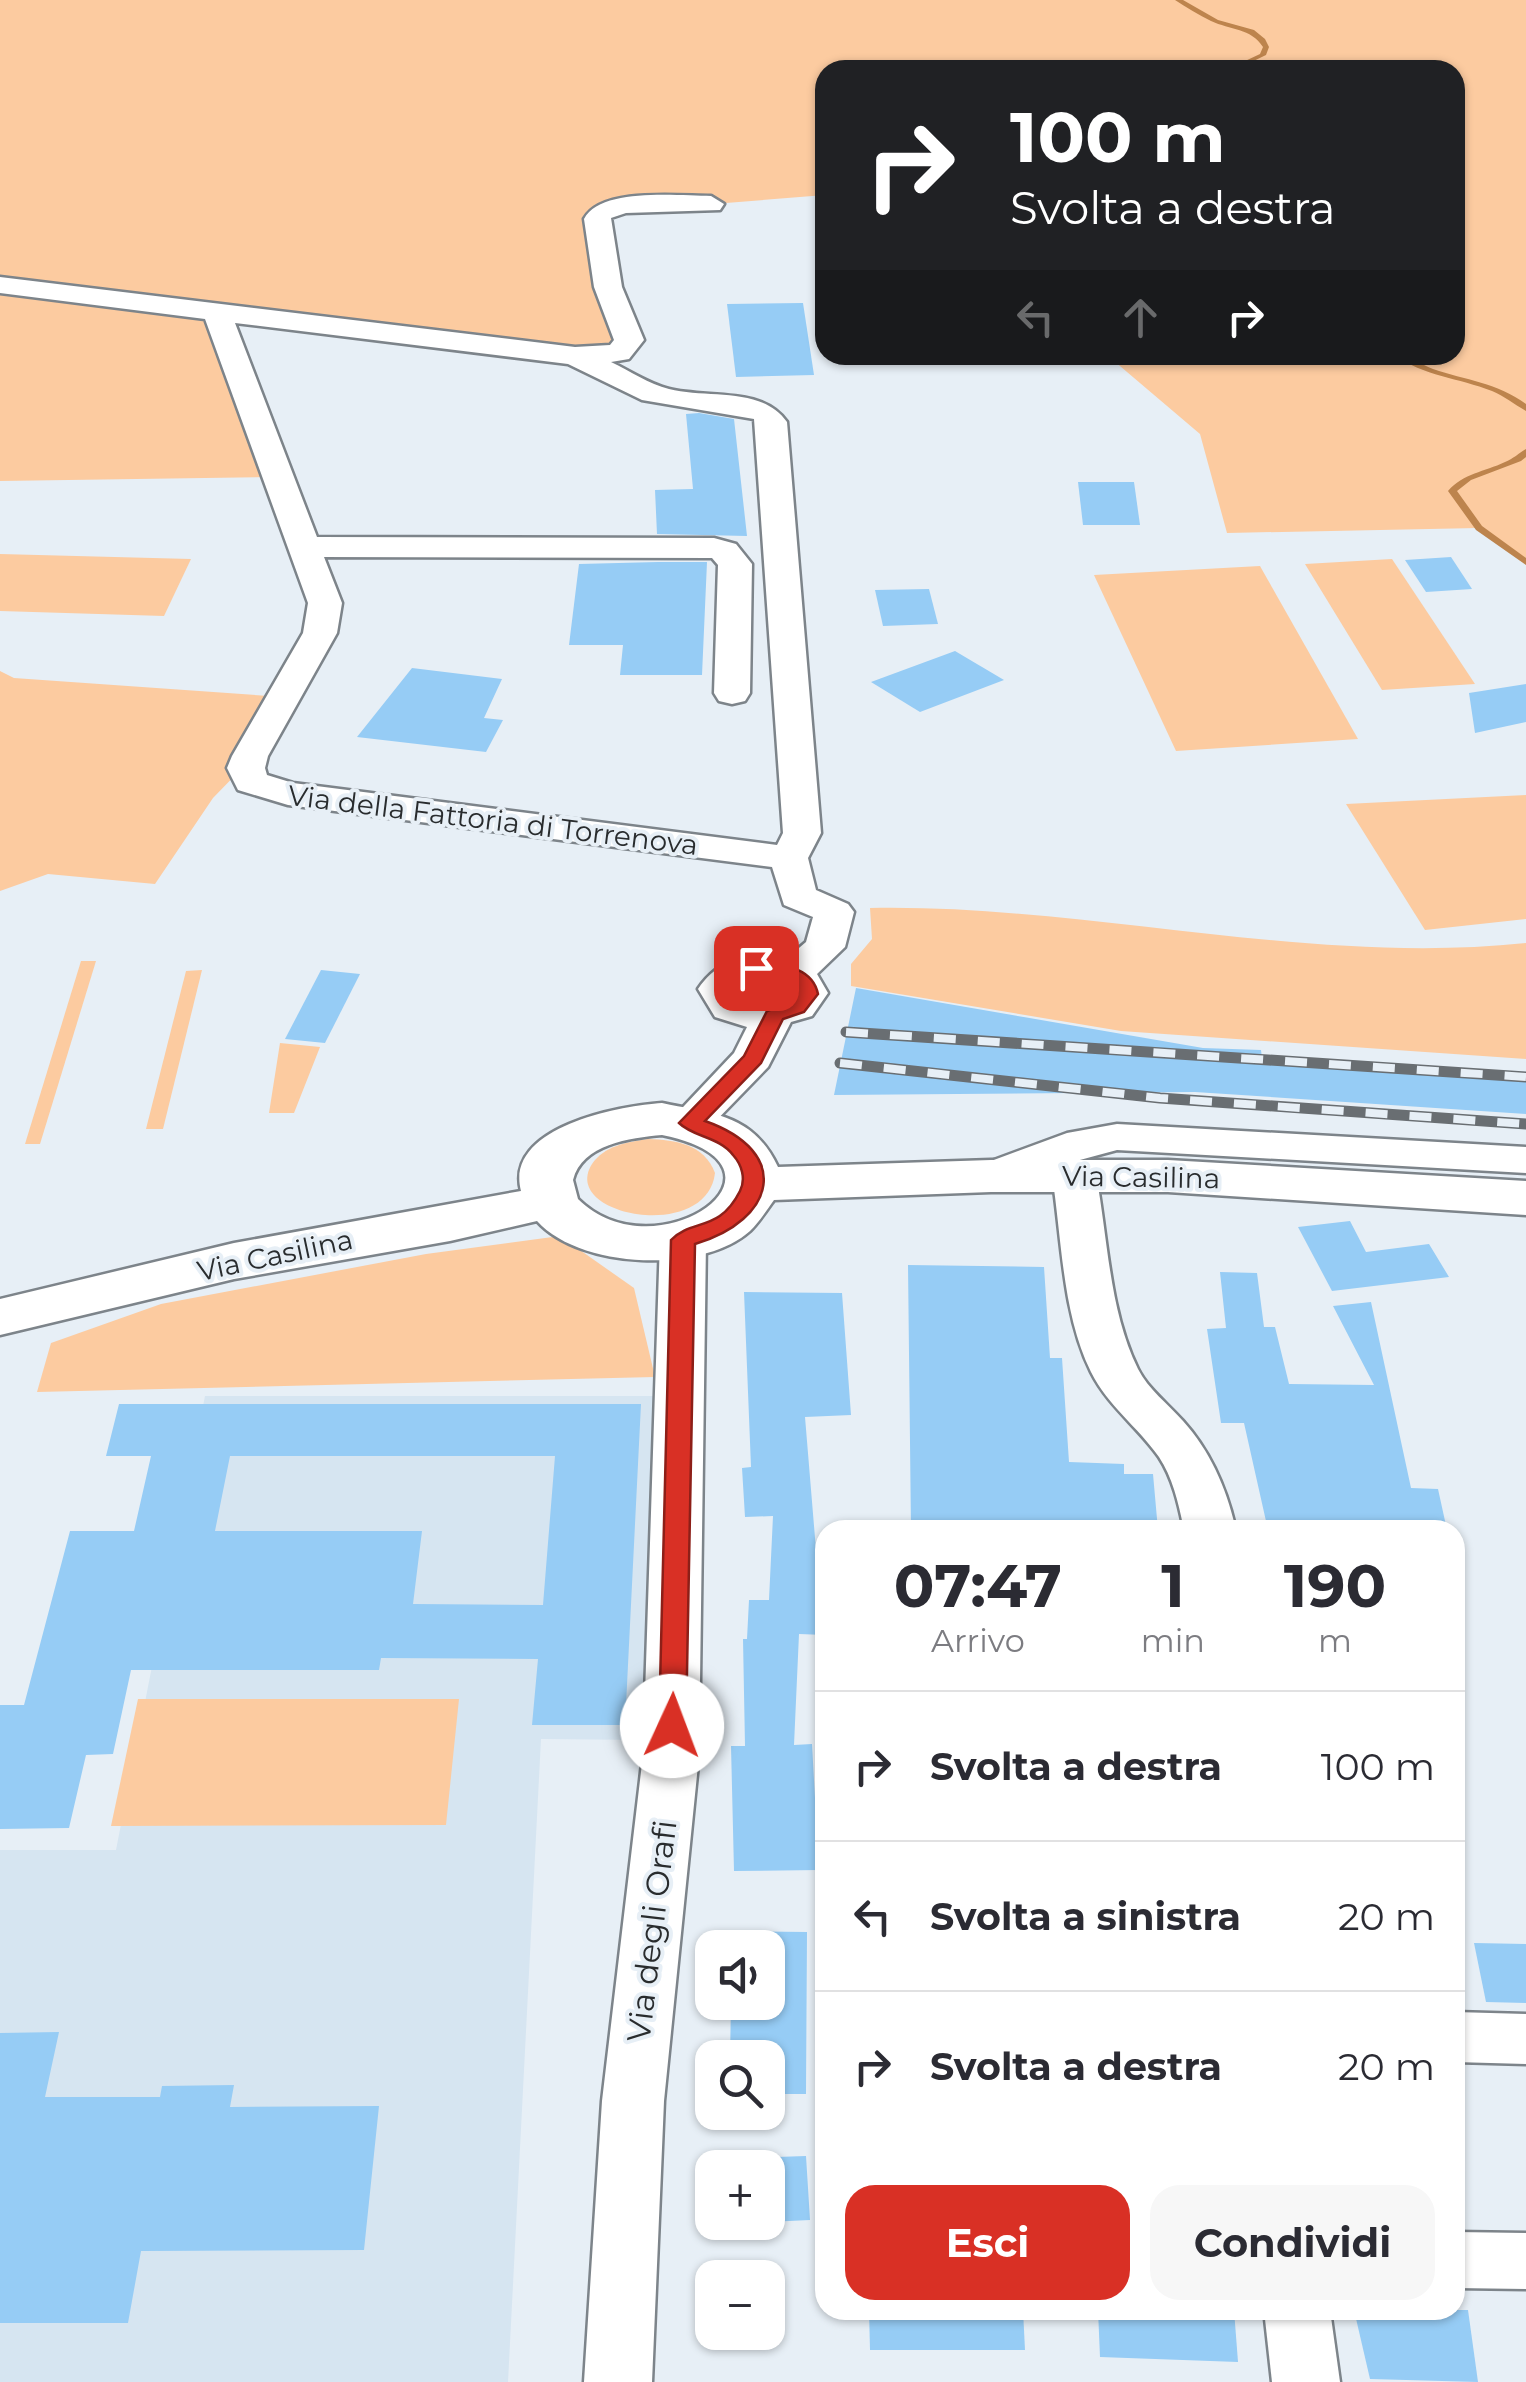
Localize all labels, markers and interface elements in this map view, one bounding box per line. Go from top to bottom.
text: 100 m [1010,94,1226,180]
icon: right [845,100,975,230]
text: Svolta a destra [1010,180,1336,235]
icon: left [1008,290,1063,345]
icon: ahead [1113,290,1168,345]
icon: right [1218,290,1273,345]
street label: Via della Fattoria di Torrenova [286,778,700,862]
pin [714,926,799,1011]
icon: arrive [729,941,784,996]
street label: Via Casilina [1062,1159,1220,1195]
street label: Via Casilina [194,1222,356,1288]
text: 07:47 [894,1549,1062,1622]
text: 1 [1161,1549,1185,1622]
text: 190 [1284,1549,1386,1622]
text: Arrivo [931,1621,1025,1660]
text: min [1141,1621,1205,1660]
text: m [1318,1621,1352,1660]
position arrow [620,1674,724,1778]
icon: right [845,1739,900,1794]
text: Svolta a destra [930,1743,1222,1790]
text: 100 m [1321,1743,1435,1790]
street label: Via degli Orafi [619,1818,684,2044]
icon: left [845,1889,900,1944]
text: Svolta a sinistra [930,1893,1241,1940]
text: 20 m [1338,1893,1435,1940]
map controls [695,1930,785,2350]
button: sound [695,1930,785,2020]
icon: right [845,2039,900,2094]
button: search [695,2040,785,2130]
text: Svolta a destra [930,2043,1222,2090]
text: 20 m [1338,2043,1435,2090]
button: + [695,2150,785,2240]
button: Esci [845,2185,1130,2300]
button: Condividi [1150,2185,1435,2300]
button: − [695,2260,785,2350]

